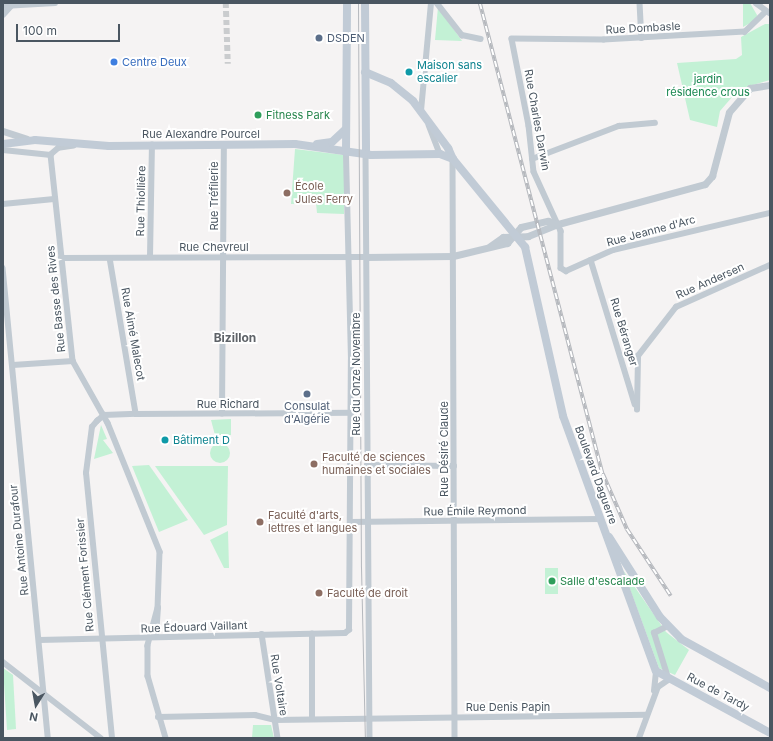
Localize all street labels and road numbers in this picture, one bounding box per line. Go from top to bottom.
street label: Rue Dombasle [605,19,681,37]
street label: Rue Charles Darwin [522,68,552,172]
street label: Rue Alexandre Pourcel [142,127,260,141]
street label: Rue Tréfilerie [207,161,221,231]
street label: Rue Thiollière [134,166,148,236]
street label: Rue Jeanne d'Arc [605,213,697,249]
street label: Rue Chevreul [179,240,249,254]
street label: Rue Basse des Rives [44,245,68,353]
street label: Rue Andersen [674,260,746,302]
street label: Rue Aimé Malecot [118,286,148,382]
street label: Rue Béranger [607,296,641,368]
street label: Rue du Onze Novembre [349,312,363,436]
street label: Rue Richard [197,397,259,411]
street label: Rue Désiré Claude [437,401,451,497]
street label: Boulevard Daguerre [572,424,620,526]
street label: Rue Antoine Durafour [7,484,31,596]
street label: Rue Émile Reymond [423,504,527,518]
street label: Rue Clément Forissier [73,518,97,632]
street label: Rue Édouard Vaillant [140,619,248,635]
street label: Rue Voltaire [268,653,290,717]
street label: Rue de Tardy [685,670,751,714]
street label: Rue Denis Papin [466,700,550,714]

